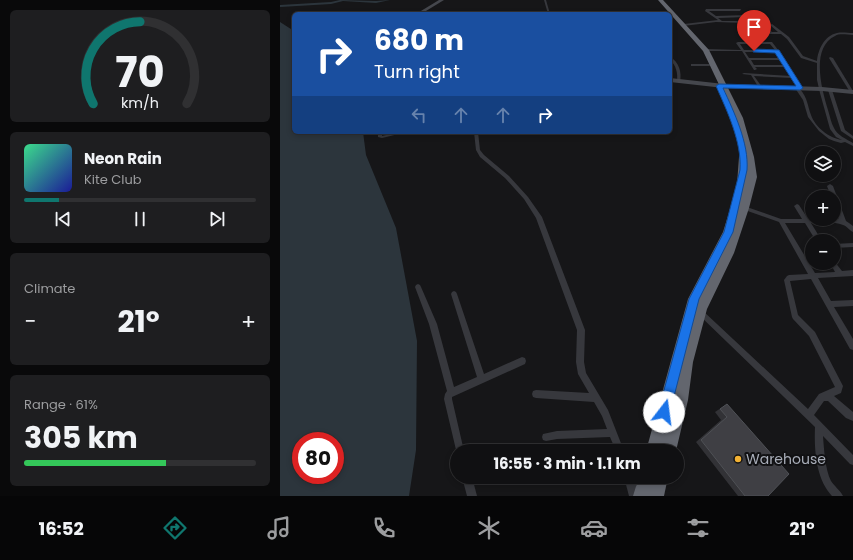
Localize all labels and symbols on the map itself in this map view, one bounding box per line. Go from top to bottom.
pin [737,10,771,51]
position arrow [643,391,685,433]
speed limit sign: 80 [292,432,344,484]
place label: Warehouse [746,449,826,469]
marker: Warehouse [733,454,743,464]

